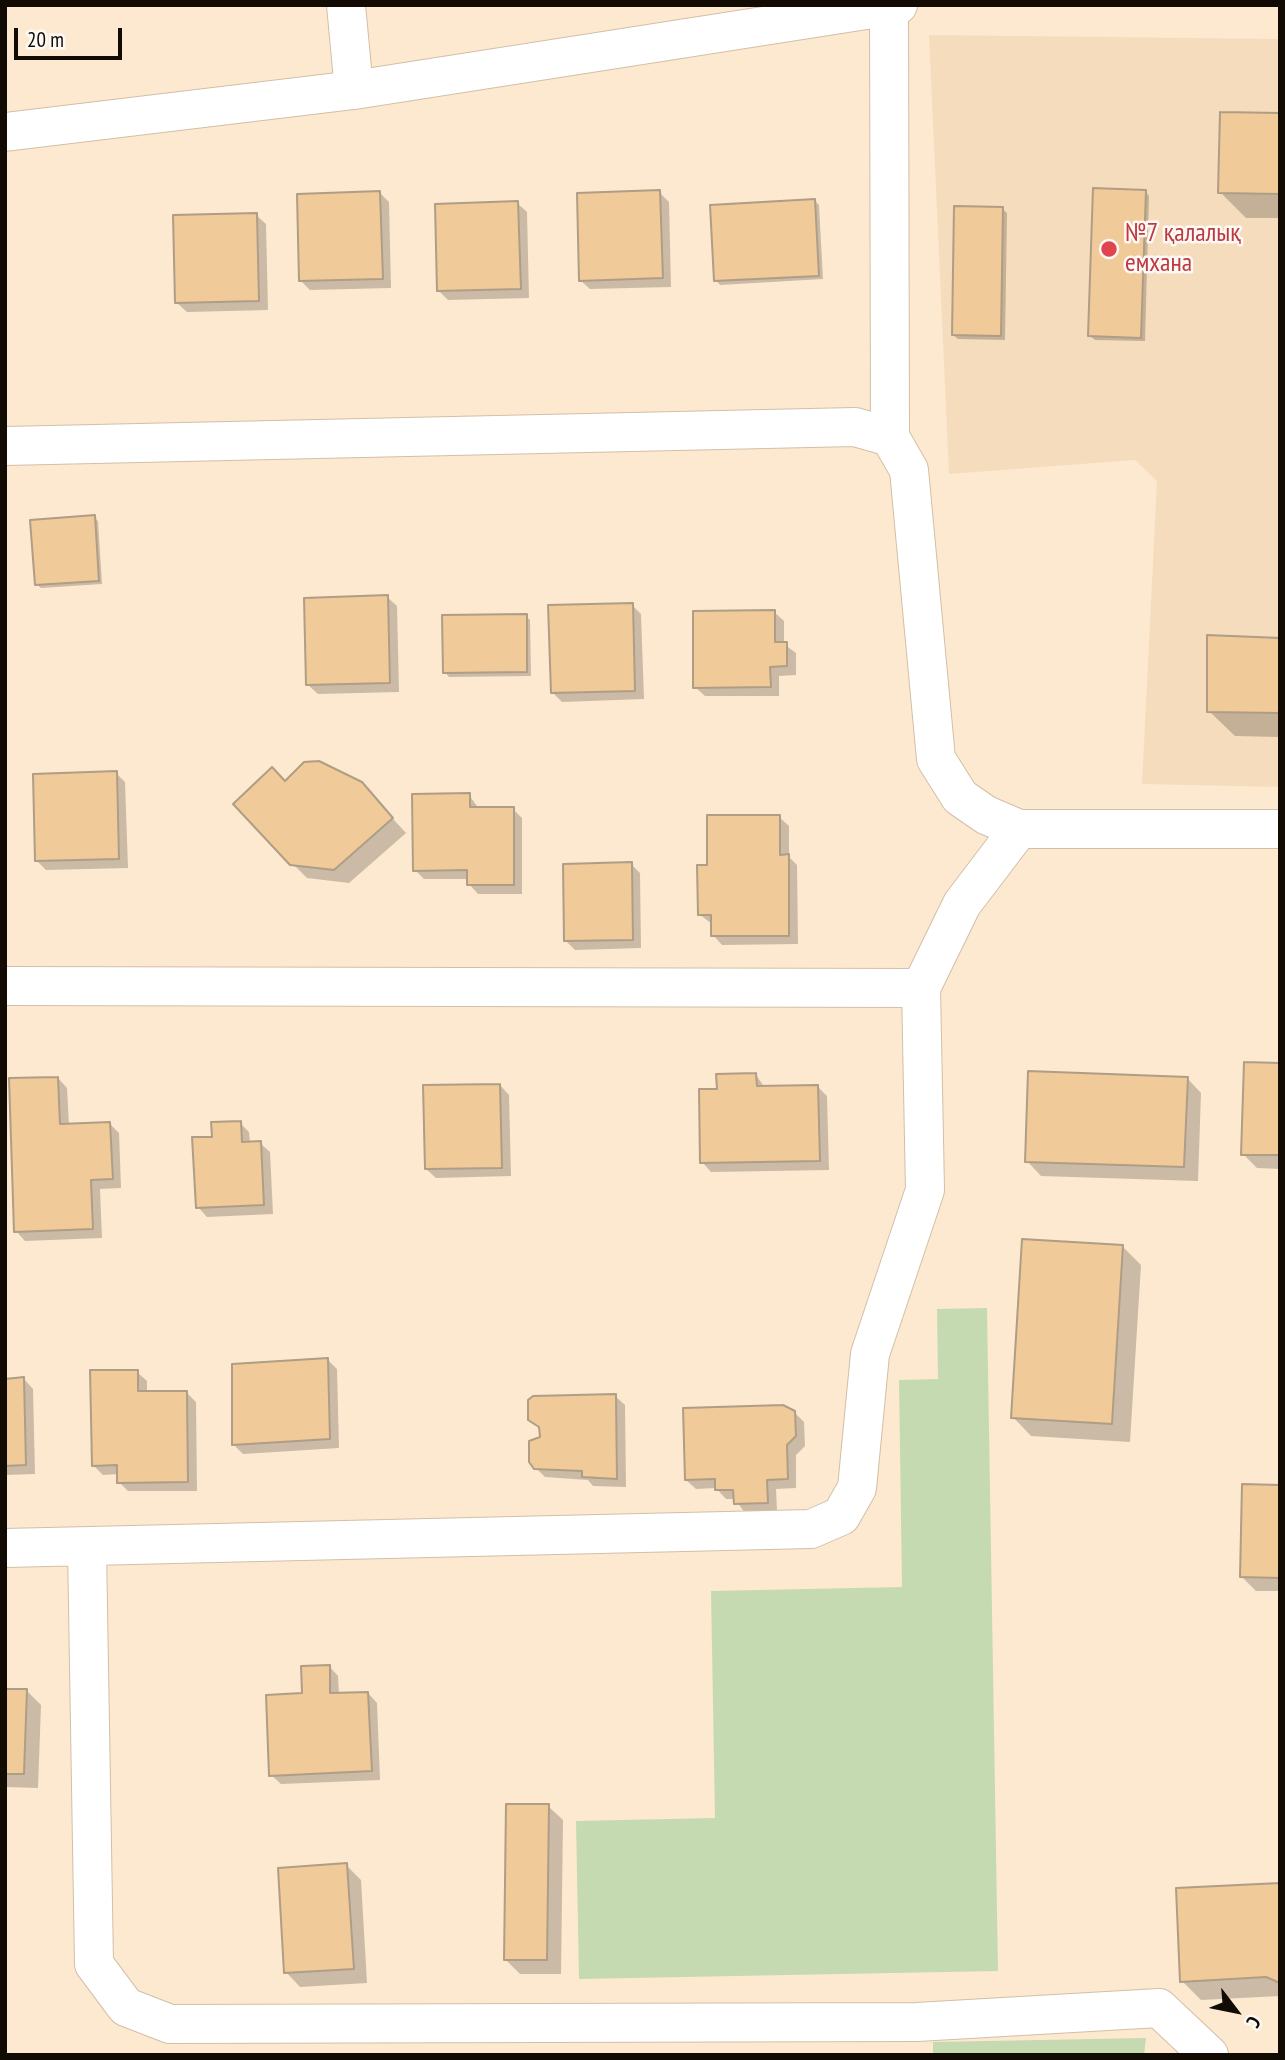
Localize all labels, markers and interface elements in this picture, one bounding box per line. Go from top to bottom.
scale bar [18,14,126,58]
text: 20 m [27,26,64,53]
place label: №7 қалалық емхана [1125,218,1241,280]
marker: №7 қалалық емхана [1099,239,1119,259]
north arrow [1201,1976,1271,2046]
text: С [1241,2012,1266,2032]

